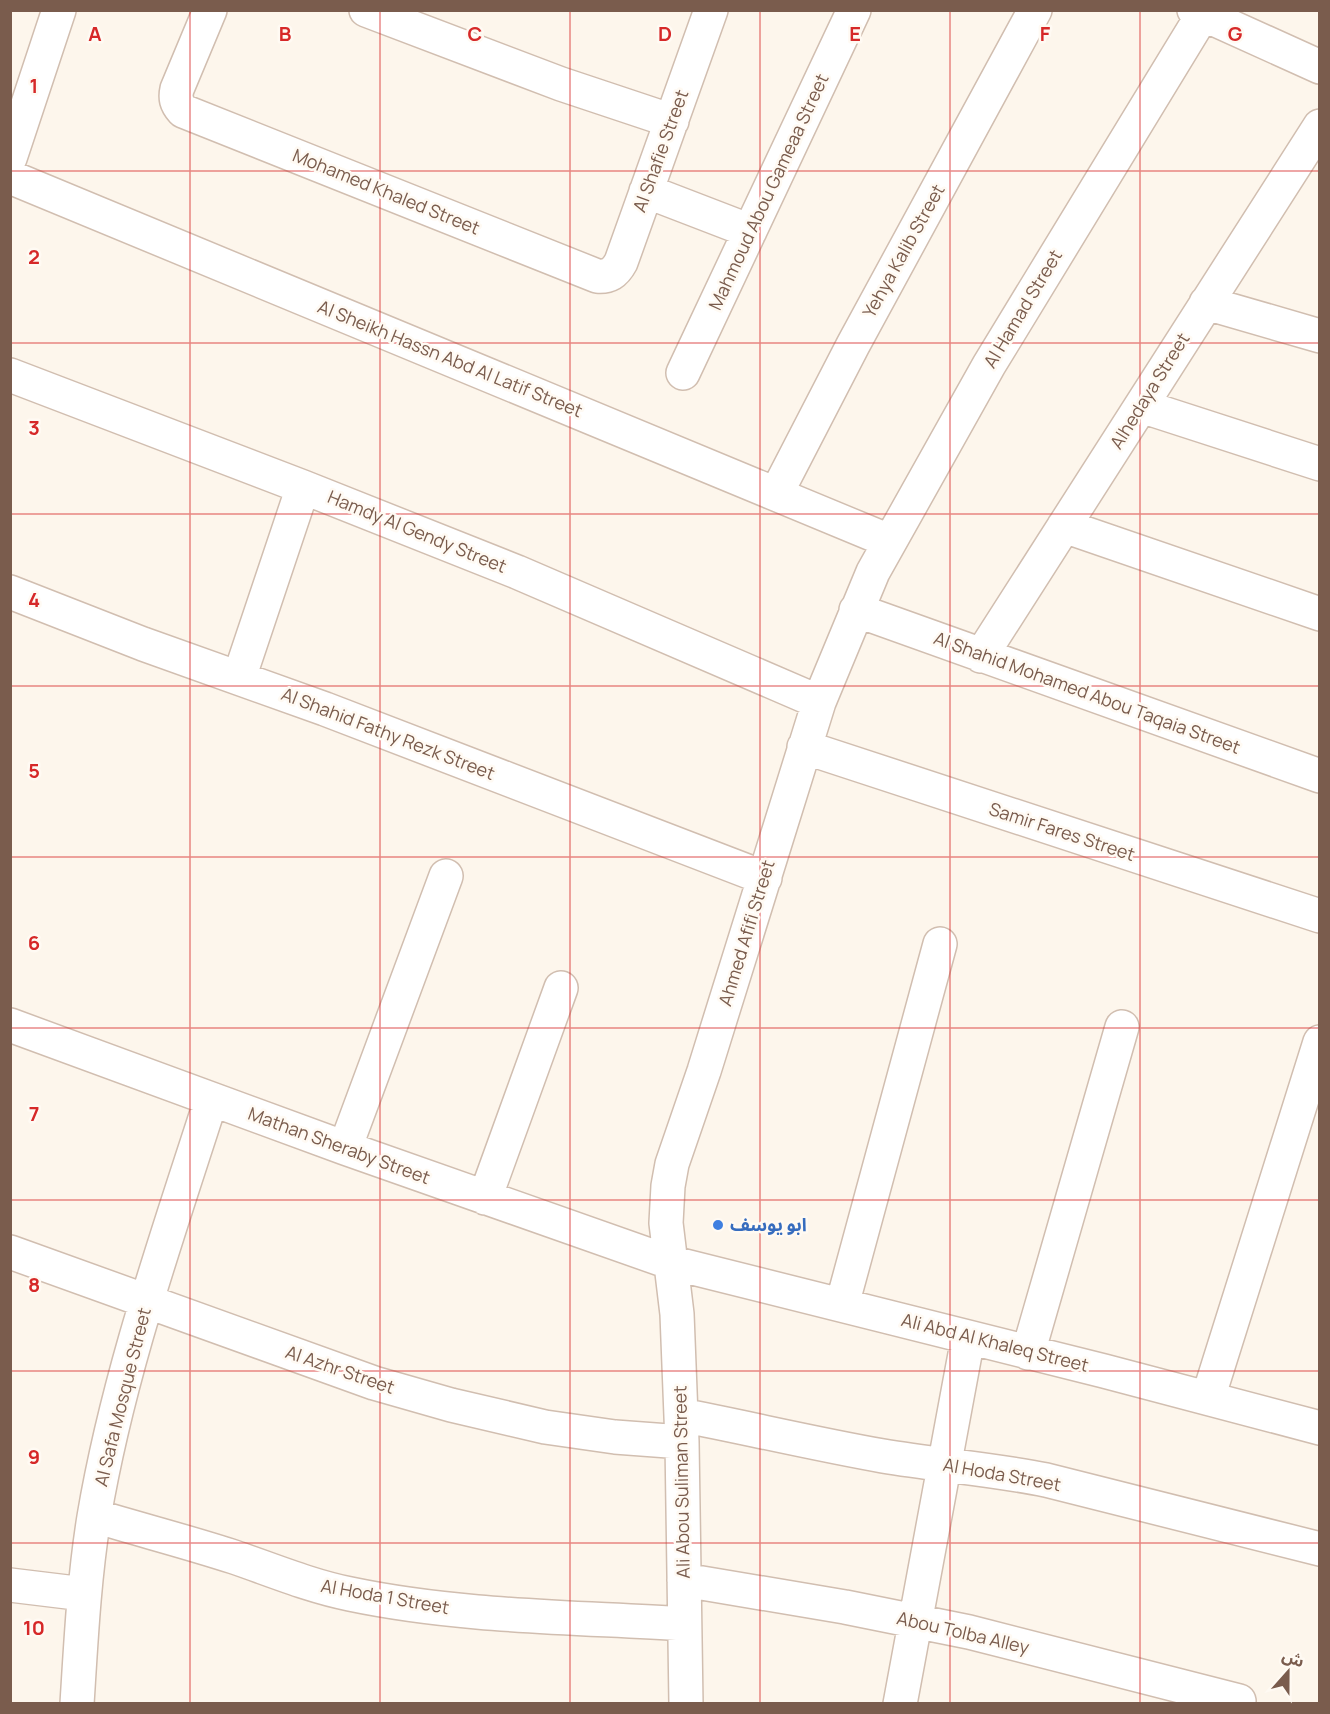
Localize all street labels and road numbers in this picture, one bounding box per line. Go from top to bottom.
street label: Mahmoud Abou Gameaa Street [703,69,834,314]
street label: Al Shafie Street [627,86,693,215]
street label: Mohamed Khaled Street [289,143,483,240]
street label: Yehya Kalib Street [857,180,950,321]
street label: Al Hamad Street [977,245,1067,372]
street label: Al Sheikh Hassn Abd Al Latif Street [314,294,586,422]
street label: Alhedaya Street [1104,328,1194,453]
street label: Hamdy Al Gendy Street [324,484,510,578]
street label: Al Shahid Mohamed Abou Taqaia Street [931,625,1244,759]
street label: Al Shahid Fathy Rezk Street [278,681,498,785]
street label: Samir Fares Street [986,796,1138,866]
street label: Ahmed Afifi Street [712,857,780,1009]
street label: Mathan Sheraby Street [245,1101,434,1189]
street label: Al Safa Mosque Street [88,1305,156,1489]
street label: Ali Abd Al Khaleq Street [899,1307,1091,1377]
street label: Al Azhr Street [283,1339,398,1399]
street label: Ali Abou Suliman Street [667,1385,695,1579]
street label: Al Hoda Street [941,1452,1063,1496]
street label: Al Hoda 1 Street [319,1573,451,1619]
street label: Abou Tolba Alley [895,1605,1032,1659]

